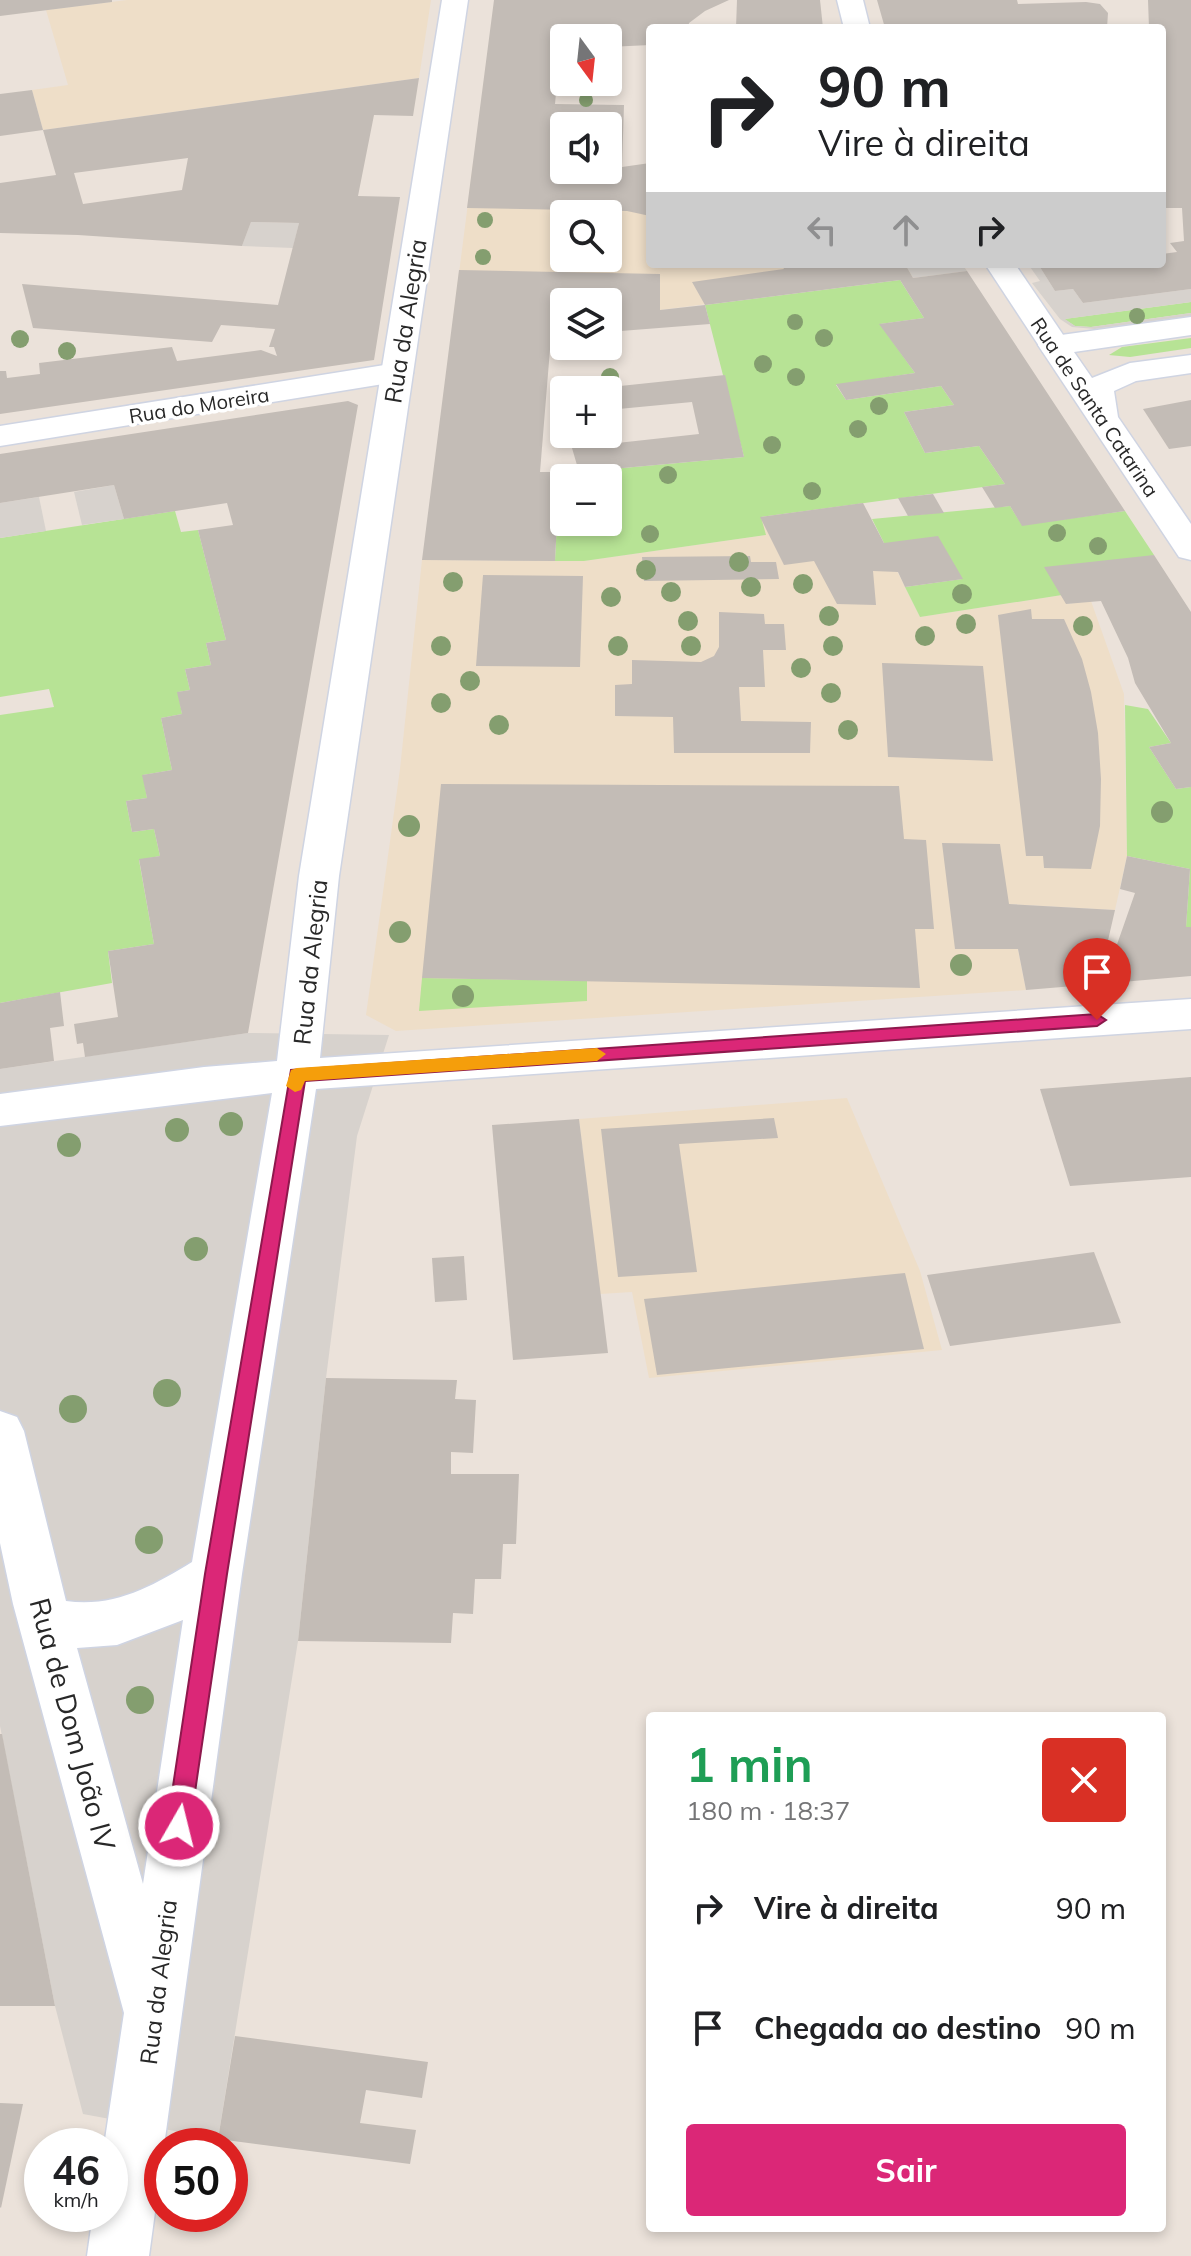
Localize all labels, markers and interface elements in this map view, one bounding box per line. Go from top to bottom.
north arrow [550,24,622,96]
map controls [550,24,622,536]
text: 90 m [818,51,951,121]
icon: right [686,56,790,160]
button: sound [550,112,622,184]
text: Vire à direita [818,120,1030,165]
button: search [550,200,622,272]
icon: left [800,208,844,252]
icon: ahead [884,208,928,252]
icon: right [968,208,1012,252]
street label: Rua da Alegria [377,237,433,405]
button: layers [550,288,622,360]
street label: Rua de Santa Catarina [1026,312,1164,502]
button: + [550,376,622,448]
street label: Rua do Moreira [127,382,271,428]
button: − [550,464,622,536]
street label: Rua da Alegria [286,878,334,1046]
pin [1063,938,1131,1020]
icon: arrive [1075,950,1119,994]
street label: Rua de Dom João IV [22,1594,124,1854]
text: 1 min [686,1734,813,1794]
button: close [1042,1738,1126,1822]
position arrow [137,1784,221,1868]
text: 180 m · 18:37 [686,1794,850,1827]
icon: right [686,1886,730,1930]
text: Vire à direita [754,1889,939,1927]
text: 90 m [1056,1889,1126,1927]
street label: Rua da Alegria [133,1898,183,2066]
icon: arrive [686,2006,730,2050]
text: Chegada ao destino [754,2009,1041,2047]
text: 90 m [1065,2009,1135,2047]
button: Sair [686,2124,1126,2216]
speed limit sign: 50 [144,2128,248,2232]
text: 46 [52,2145,100,2195]
text: km/h [53,2187,99,2212]

